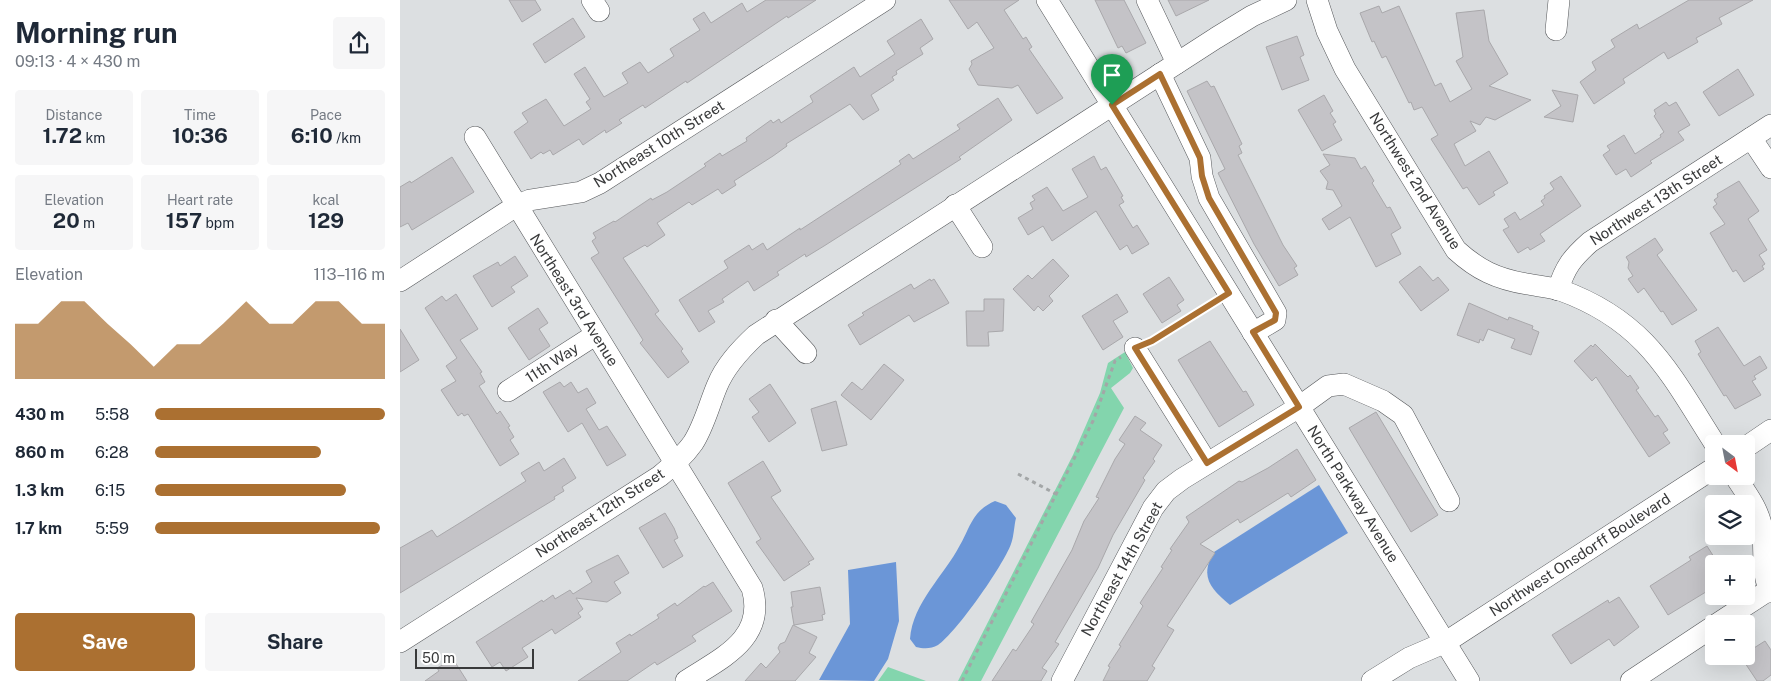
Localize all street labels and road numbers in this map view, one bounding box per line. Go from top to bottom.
street label: Northeast 10th Street [590,96,727,191]
street label: Northwest 2nd Avenue [1366,109,1465,252]
street label: Northwest 13th Street [1587,150,1725,249]
street label: Northeast 3rd Avenue [527,231,622,369]
street label: 11th Way [522,339,581,386]
street label: North Parkway Avenue [1304,422,1403,565]
street label: Northeast 12th Street [532,464,668,561]
street label: Northwest Onsdorff Boulevard [1486,490,1673,620]
street label: Northeast 14th Street [1078,499,1166,639]

